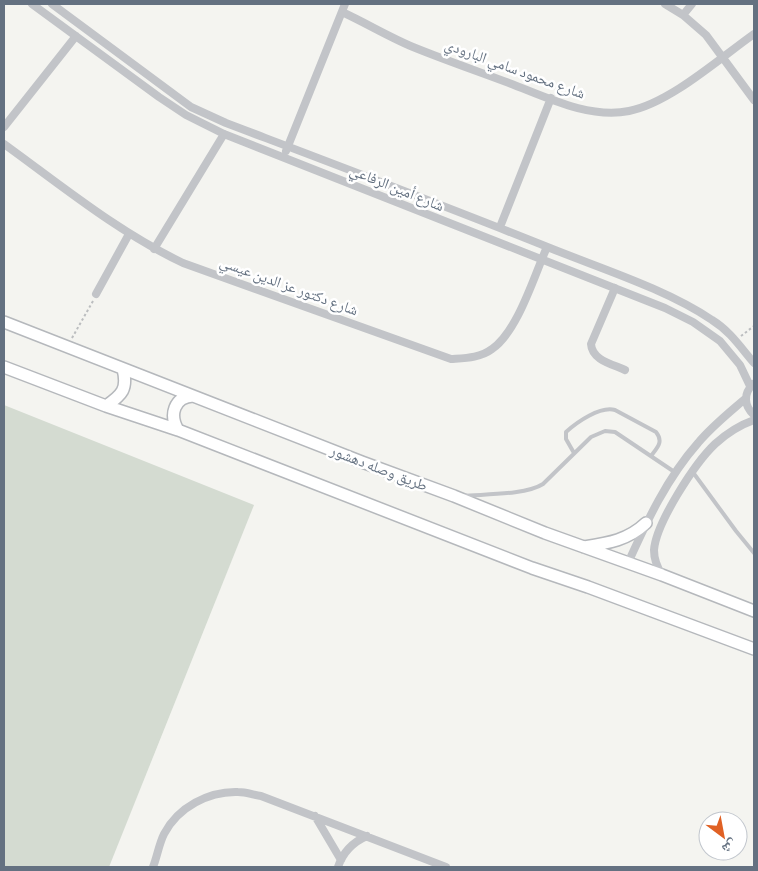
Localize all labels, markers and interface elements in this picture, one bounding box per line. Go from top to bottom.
street label: شارع محمود سامي البارودي [442,33,588,105]
street label: شارع أمين الرفاعي [346,159,448,218]
street label: شارع دكتور عز الدين عيسي [216,251,361,322]
street label: طريق وصله دهشور [327,439,431,496]
north arrow [698,811,748,861]
text: ش [719,835,741,860]

